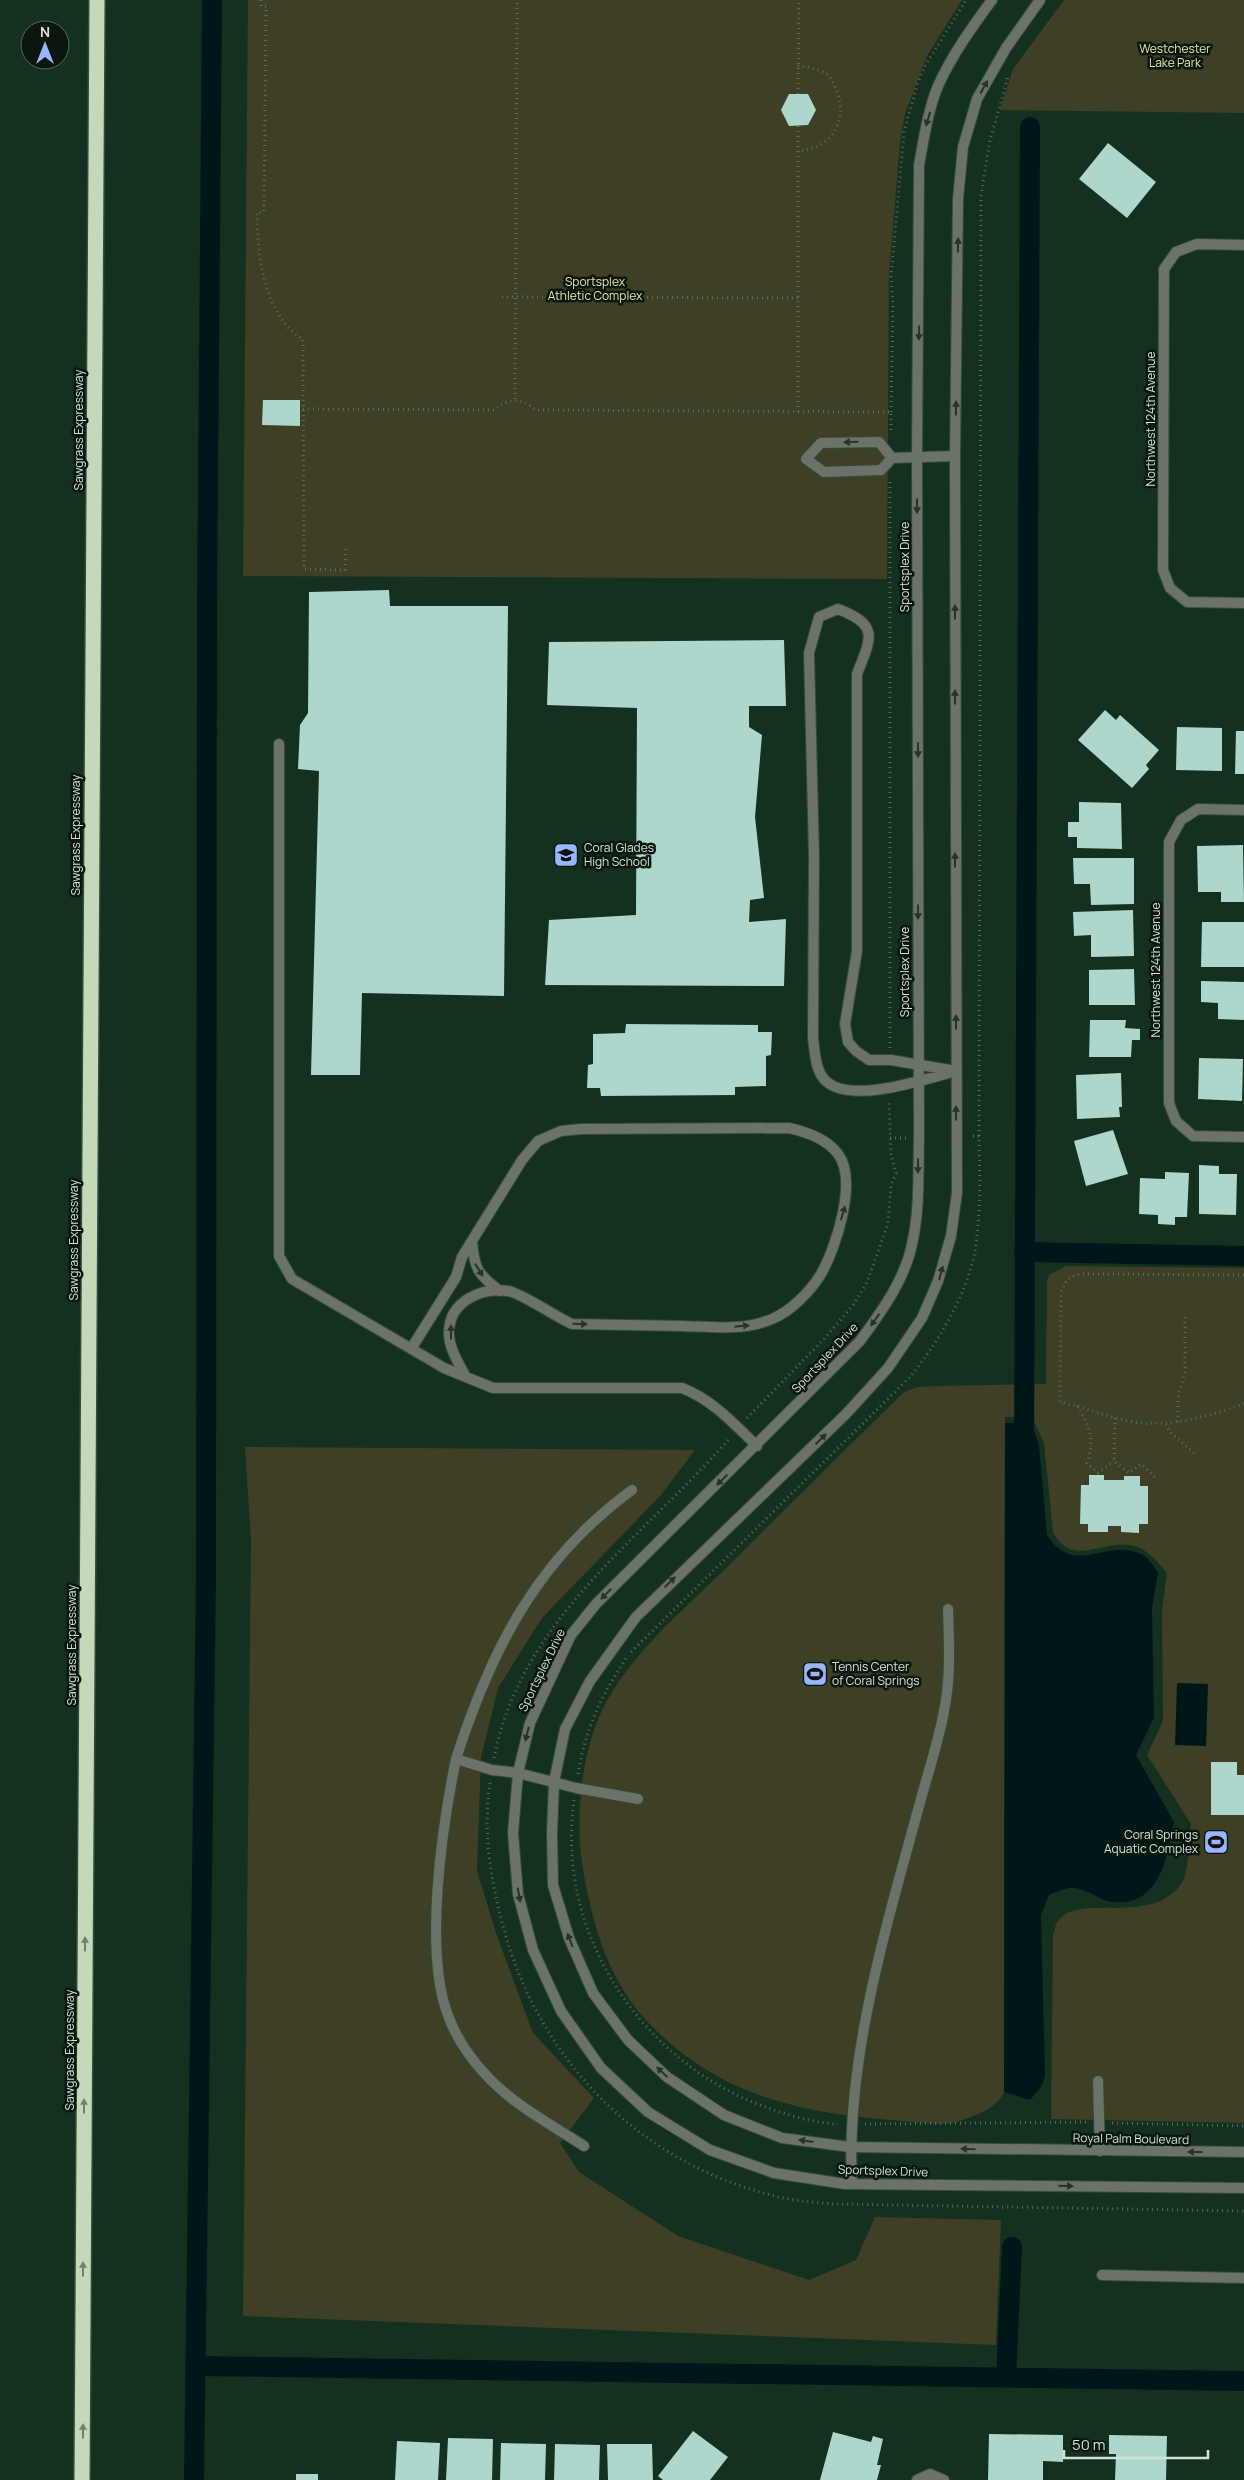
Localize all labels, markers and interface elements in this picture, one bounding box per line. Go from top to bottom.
north arrow [20,20,70,70]
text: N [40,22,50,41]
park label: Westchester Lake Park [1139,40,1211,71]
one-way arrow [980,79,988,94]
one-way arrow [923,112,931,127]
one-way arrow [954,237,962,253]
park label: Sportsplex Athletic Complex [548,273,643,304]
one-way arrow [915,325,923,341]
street label: Northwest 124th Avenue [1142,352,1159,486]
street label: Sawgrass Expressway [70,369,87,491]
one-way arrow [952,399,960,415]
one-way arrow [843,439,859,447]
one-way arrow [913,498,921,514]
street label: Sportsplex Drive [896,522,913,612]
one-way arrow [951,604,959,620]
one-way arrow [951,689,959,705]
one-way arrow [914,742,922,758]
street label: Sawgrass Expressway [67,774,84,896]
place label: Coral Glades High School [584,839,654,870]
school or university icon: Coral Glades High School [553,842,579,868]
one-way arrow [951,852,959,868]
street label: Northwest 124th Avenue [1147,903,1164,1037]
one-way arrow [914,905,922,921]
street label: Sportsplex Drive [896,927,913,1017]
one-way arrow [952,1014,960,1030]
one-way arrow [952,1104,960,1120]
one-way arrow [914,1158,922,1174]
street label: Sawgrass Expressway [65,1179,82,1301]
one-way arrow [839,1206,847,1221]
one-way arrow [474,1263,483,1276]
one-way arrow [937,1266,945,1281]
one-way arrow [870,1313,880,1327]
street label: Sportsplex Drive [788,1319,862,1397]
one-way arrow [572,1320,588,1328]
one-way arrow [735,1322,751,1330]
one-way arrow [447,1324,455,1340]
one-way arrow [814,1433,826,1445]
one-way arrow [716,1474,728,1486]
one-way arrow [664,1577,676,1589]
street label: Sawgrass Expressway [63,1584,80,1706]
one-way arrow [601,1588,613,1600]
street label: Sportsplex Drive [514,1625,569,1714]
place label: Tennis Center of Coral Springs [832,1658,920,1689]
sports icon: Tennis Center of Coral Springs [802,1661,828,1687]
one-way arrow [523,1726,531,1741]
place label: Coral Springs Aquatic Complex [1104,1826,1199,1857]
sports icon: Coral Springs Aquatic Complex [1203,1829,1229,1855]
one-way arrow [515,1887,523,1903]
one-way arrow [566,1932,574,1947]
one-way arrow [81,1936,89,1952]
street label: Sawgrass Expressway [61,1989,78,2111]
one-way arrow [656,2066,668,2078]
one-way arrow [80,2098,88,2114]
street label: Royal Palm Boulevard [1073,2129,1189,2148]
one-way arrow [798,2137,814,2145]
one-way arrow [960,2145,976,2153]
one-way arrow [1187,2148,1203,2156]
street label: Sportsplex Drive [837,2160,929,2181]
one-way arrow [1058,2182,1074,2190]
one-way arrow [79,2261,87,2277]
one-way arrow [79,2423,87,2439]
scale bar [1064,2428,1208,2460]
text: 50 m [1072,2434,1106,2455]

